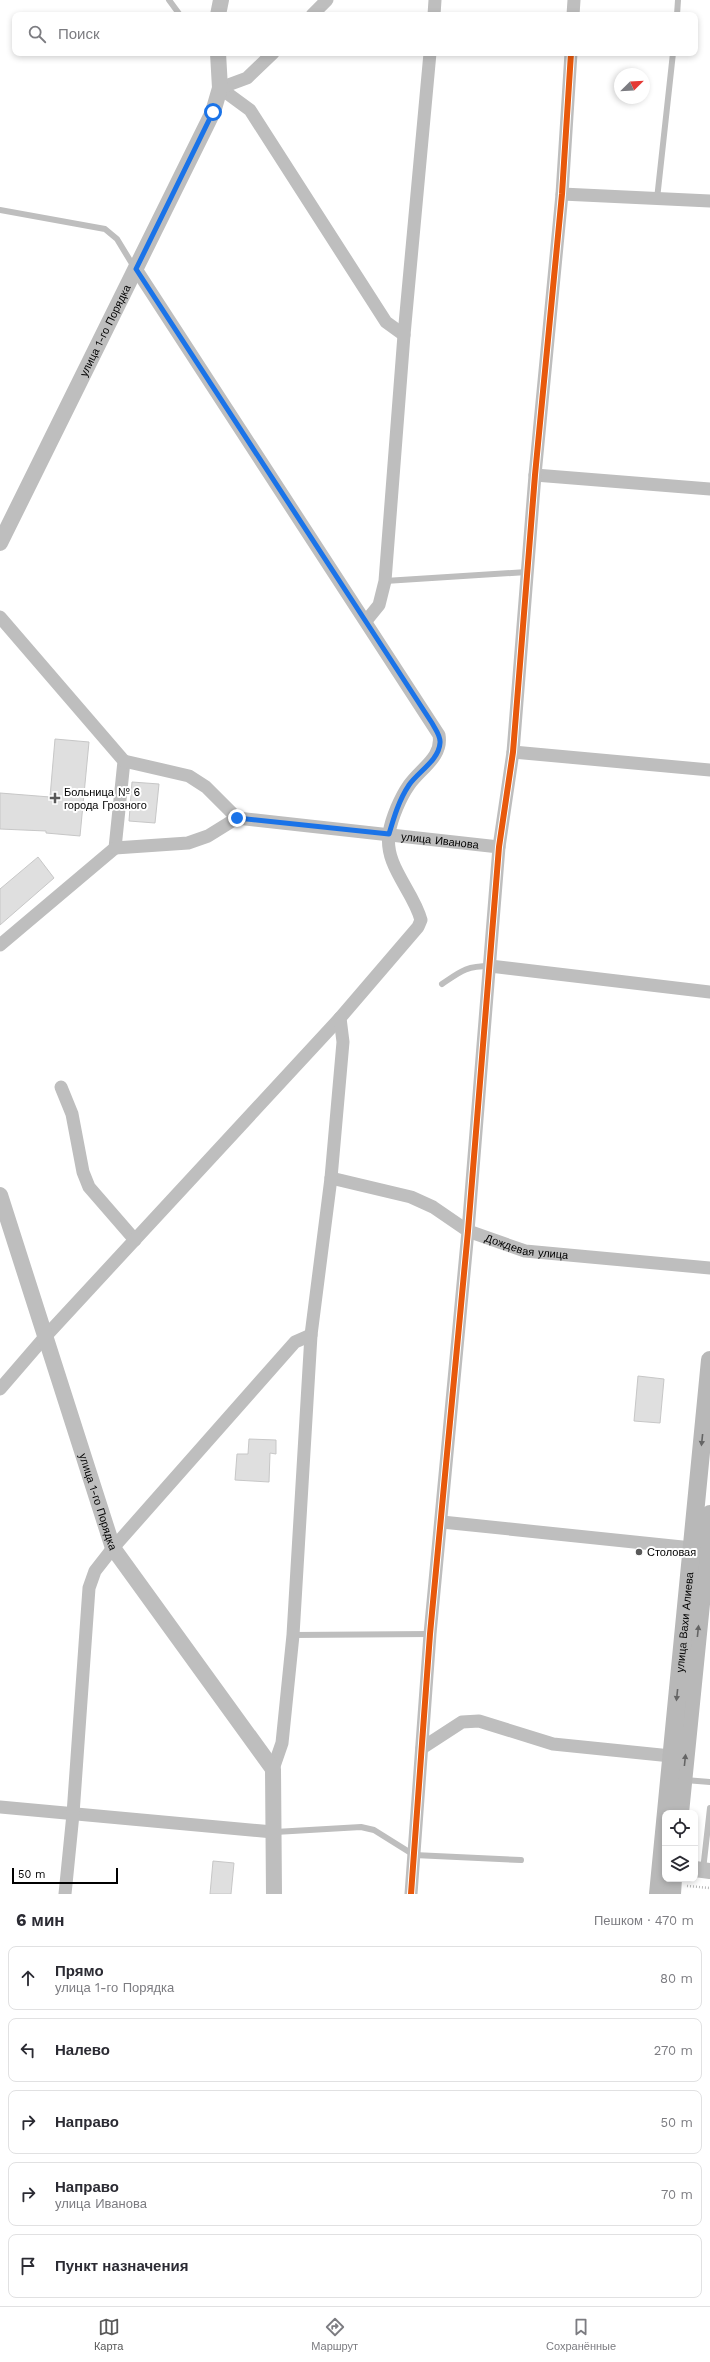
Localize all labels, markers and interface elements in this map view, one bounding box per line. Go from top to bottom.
search box [12,12,698,56]
icon: search [26,23,48,45]
text: Поиск [58,25,100,43]
north arrow [614,68,650,104]
route start [204,103,222,121]
street label: улица 1-го Порядка [77,282,134,379]
place label: Больница № 6 города Грозного [64,786,147,812]
marker: Больница № 6 города Грозного [49,792,61,804]
route end [228,809,246,827]
street label: улица Иванова [401,830,480,851]
street label: Дождевая улица [483,1231,570,1262]
one-way arrow [699,1434,705,1446]
street label: улица 1-го Порядка [77,1452,120,1553]
place label: Столовая [647,1546,696,1559]
marker: Столовая [634,1547,644,1557]
street label: улица Вахи Алиева [673,1571,696,1673]
one-way arrow [695,1625,702,1637]
one-way arrow [674,1689,680,1701]
one-way arrow [682,1754,689,1766]
map controls [662,1810,698,1882]
button: locate [662,1810,698,1846]
button: layers [662,1846,698,1882]
scale bar [12,1866,118,1885]
text: 50 m [18,1868,45,1881]
text: 6 мин [16,1910,65,1930]
text: Пешком · 470 m [594,1913,694,1928]
text: Прямо [55,1962,104,1980]
icon: ahead [17,1967,39,1989]
text: 80 m [660,1971,693,1986]
text: улица 1-го Порядка [55,1980,174,1995]
icon: left [17,2039,39,2061]
text: Налево [55,2041,110,2059]
text: 270 m [654,2043,693,2058]
icon: right [17,2111,39,2133]
text: Направо [55,2113,119,2131]
text: 50 m [661,2115,693,2130]
text: Направо [55,2178,119,2196]
icon: right [17,2183,39,2205]
text: 70 m [661,2187,693,2202]
text: улица Иванова [55,2196,147,2211]
icon: arrive [17,2255,39,2277]
text: Пункт назначения [55,2257,188,2275]
tab: Карта [94,2316,123,2353]
tab: Маршрут [311,2316,358,2353]
tab: Сохранённые [546,2316,616,2353]

